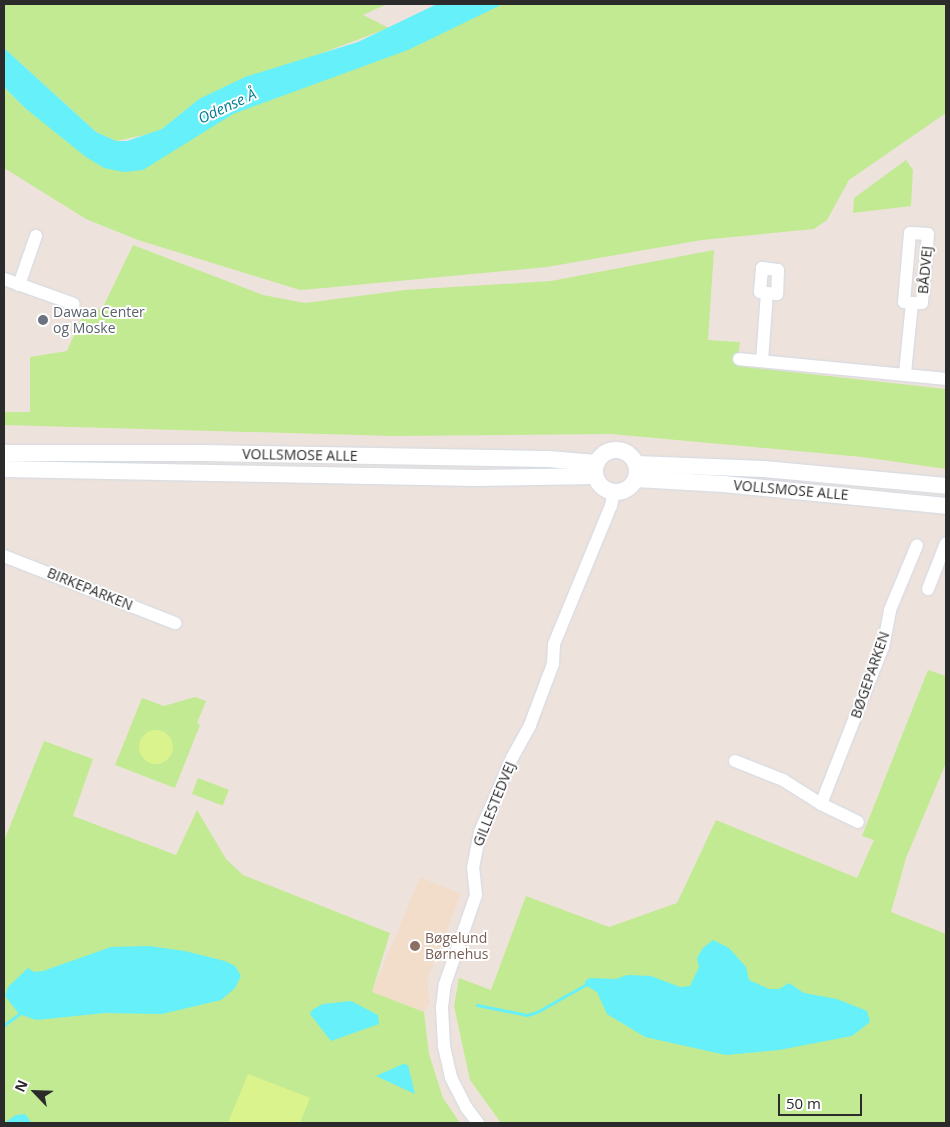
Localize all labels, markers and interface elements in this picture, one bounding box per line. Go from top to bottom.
water label: Odense Å [195,85,259,127]
street label: BÅDVEJ [915,245,935,295]
place label: Dawaa Center og Moske [53,304,145,336]
marker: Dawaa Center og Moske [37,314,49,326]
street label: VOLLSMOSE ALLE [242,446,358,464]
street label: VOLLSMOSE ALLE [733,477,849,503]
street label: BIRKEPARKEN [45,564,135,614]
street label: BØGEPARKEN [847,629,893,721]
street label: GILLESTEDVEJ [469,759,519,849]
place label: Bøgelund Børnehus [425,930,488,962]
marker: Bøgelund Børnehus [409,940,421,952]
north arrow [10,1067,60,1117]
text: N [10,1077,32,1095]
scale bar [780,1084,864,1116]
text: 50 m [786,1093,821,1113]

